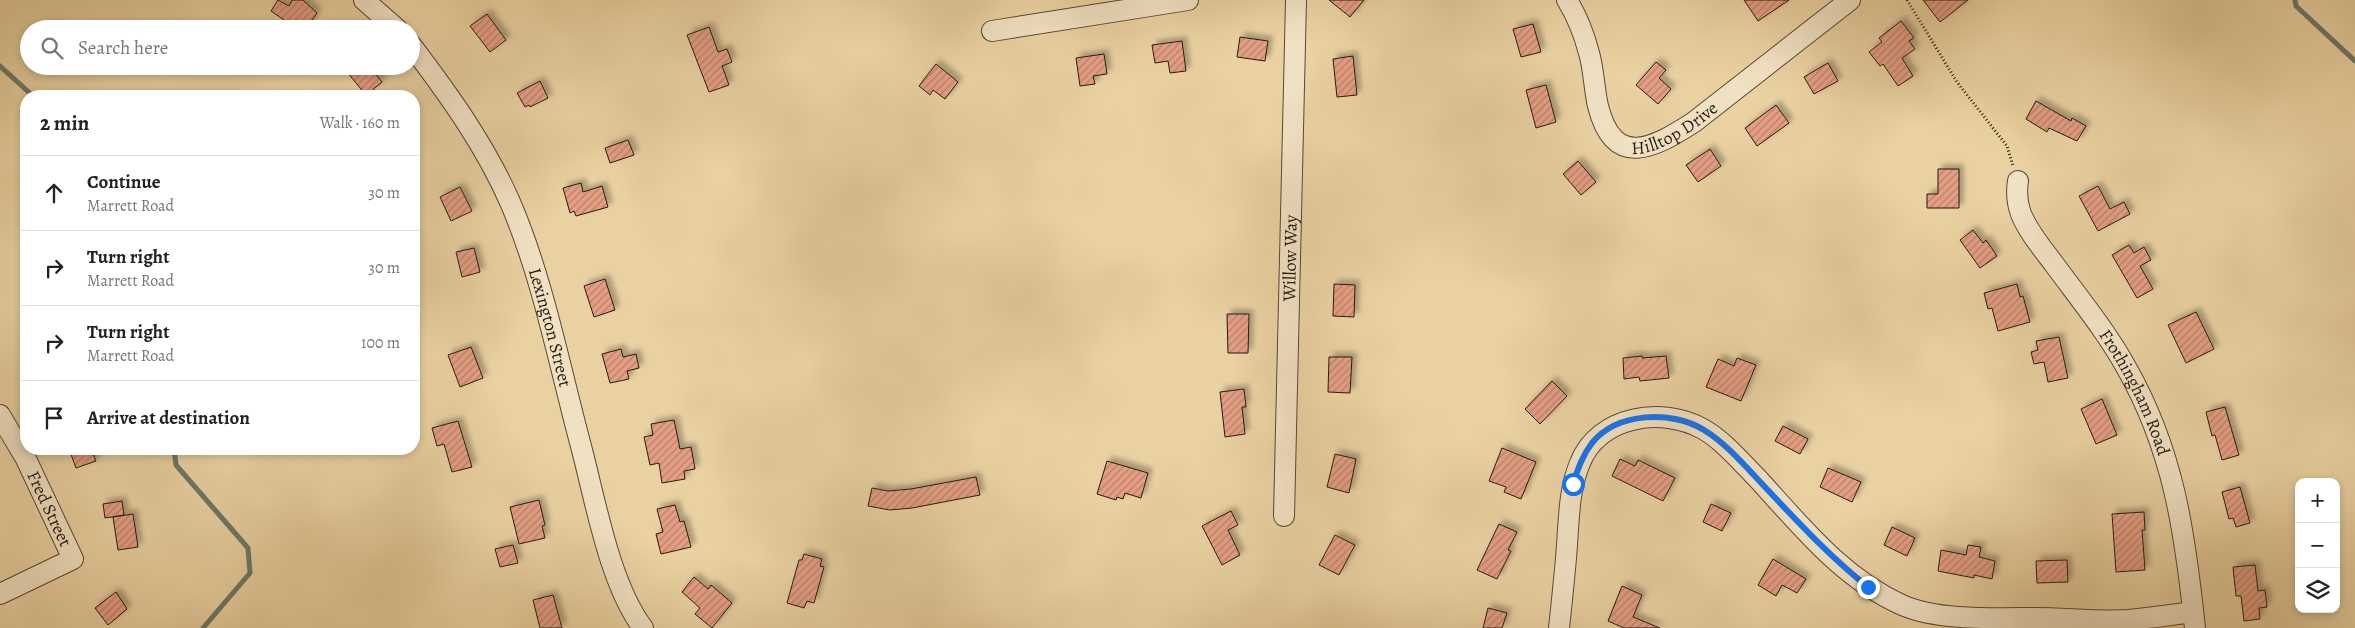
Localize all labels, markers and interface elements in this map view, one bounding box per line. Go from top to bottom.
search box [20,20,420,75]
icon: search [38,34,66,62]
text: Search here [78,35,168,61]
street label: Hilltop Drive [1630,96,1723,160]
text: 2 min [40,109,89,137]
text: Walk · 160 m [320,112,400,134]
text: Continue [87,169,161,195]
icon: ahead [40,179,68,207]
text: 30 m [368,182,400,204]
text: Marrett Road [87,195,174,217]
street label: Willow Way [1277,214,1303,303]
text: Turn right [87,244,169,270]
icon: right [40,254,68,282]
text: 30 m [368,257,400,279]
street label: Lexington Street [523,265,577,389]
text: Marrett Road [87,270,174,292]
text: Turn right [87,319,169,345]
street label: Frothingham Road [2094,324,2176,459]
icon: right [40,329,68,357]
text: 100 m [361,332,400,354]
text: Marrett Road [87,345,174,367]
icon: arrive [40,404,68,432]
text: Arrive at destination [87,405,250,431]
street label: Fred Street [21,467,78,551]
route start [1562,473,1585,496]
map controls [2295,478,2340,613]
button: + [2295,478,2340,523]
button: − [2295,523,2340,568]
button: layers [2295,568,2340,613]
route end [1857,576,1880,599]

